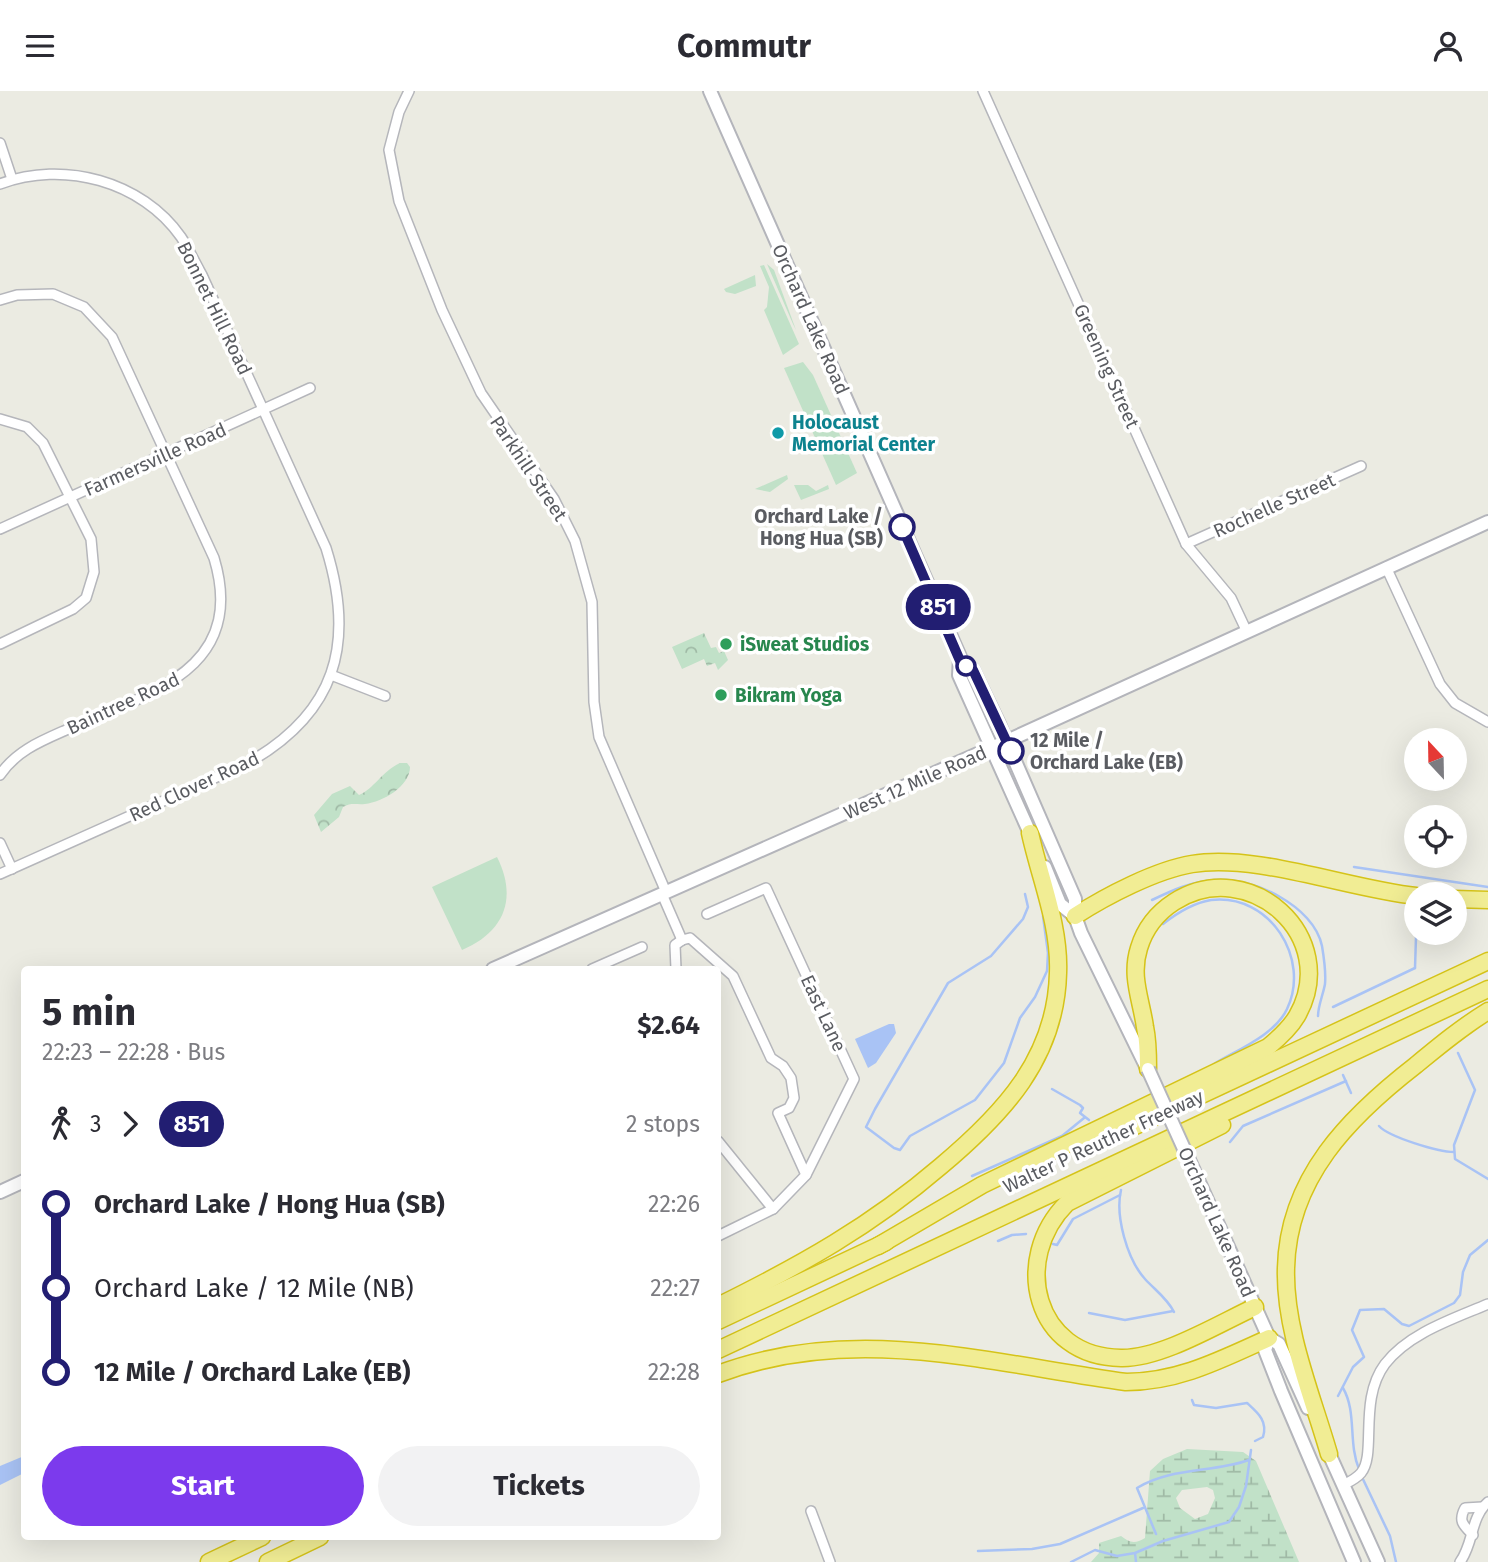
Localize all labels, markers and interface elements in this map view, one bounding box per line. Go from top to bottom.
icon: menu [21,27,59,65]
text: Commutr [677,27,811,65]
icon: person [1429,27,1467,65]
street label: Bonnet Hill Road [172,238,257,379]
street label: Orchard Lake Road [767,241,854,398]
street label: Greening Street [1069,301,1144,432]
street label: Parkhill Street [485,411,572,525]
place label: Holocaust Memorial Center [792,411,935,456]
street label: Farmersville Road [81,418,230,501]
marker: Holocaust Memorial Center [770,425,786,441]
street label: Rochelle Street [1210,468,1339,543]
place label: Orchard Lake / Hong Hua (SB) [754,505,883,550]
marker: Orchard Lake / Hong Hua (SB) [889,514,915,540]
line badge: 851 [898,584,978,630]
text: 851 [920,593,956,621]
place label: iSweat Studios [740,633,869,656]
marker: iSweat Studios [718,636,734,652]
unlabelled marker [956,656,976,676]
street label: Baintree Road [63,667,183,740]
place label: Bikram Yoga [735,684,842,707]
marker: Bikram Yoga [713,687,729,703]
north arrow [1404,728,1466,791]
map controls [1404,728,1467,945]
place label: 12 Mile / Orchard Lake (EB) [1030,729,1183,774]
marker: 12 Mile / Orchard Lake (EB) [998,738,1024,764]
street label: West 12 Mile Road [840,741,990,824]
street label: Red Clover Road [126,746,263,827]
button: locate [1404,805,1467,868]
button: layers [1404,882,1467,945]
street label: East Lane [796,971,851,1055]
text: 5 min [42,989,136,1035]
text: $2.64 [637,1010,700,1041]
text: 22:23 – 22:28 · Bus [42,1038,225,1066]
street label: Walter P Reuther Freeway [999,1085,1208,1198]
icon: walk [42,1105,80,1143]
icon: forward [111,1105,149,1143]
text: 3 [90,1110,101,1138]
text: 851 [173,1110,210,1138]
text: 2 stops [626,1110,700,1138]
street label: Orchard Lake Road [1173,1144,1260,1301]
text: Orchard Lake / Hong Hua (SB) [94,1189,445,1220]
text: 22:26 [648,1190,700,1218]
text: Orchard Lake / 12 Mile (NB) [94,1273,414,1304]
text: 22:27 [650,1274,700,1302]
text: 12 Mile / Orchard Lake (EB) [94,1357,410,1388]
text: 22:28 [648,1358,700,1386]
button: Start [42,1446,364,1526]
button: Tickets [378,1446,700,1526]

